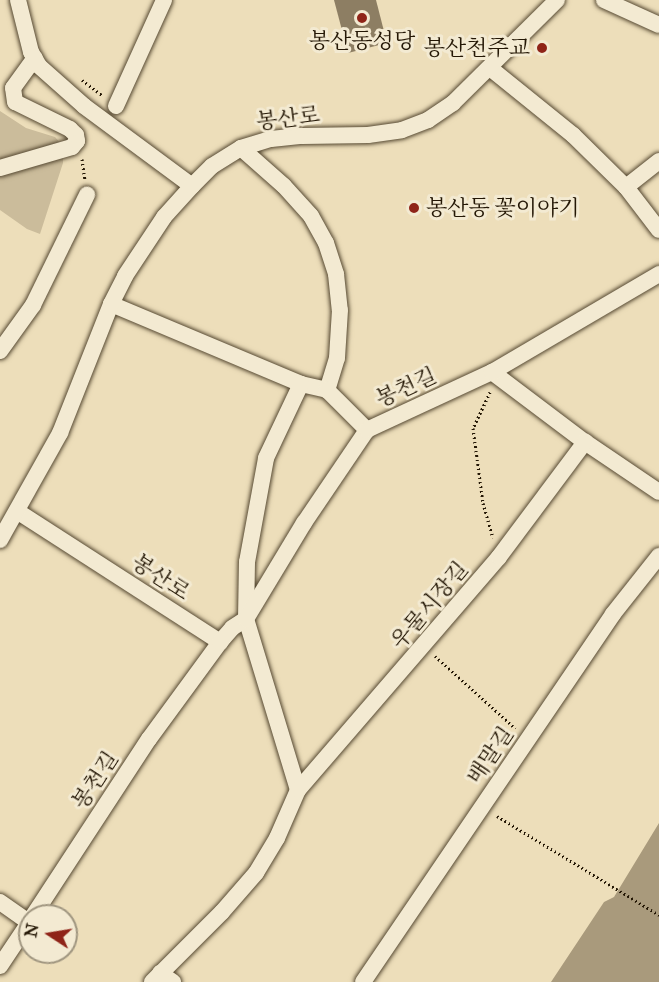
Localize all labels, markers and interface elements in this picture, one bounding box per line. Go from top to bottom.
marker: 봉산동성당 [355,11,369,25]
place label: 봉산동성당 [309,28,415,54]
place label: 봉산천주교 [424,35,530,61]
marker: 봉산천주교 [535,41,549,55]
street label: 봉산로 [255,101,321,135]
place label: 봉산동 꽃이야기 [426,195,580,221]
marker: 봉산동 꽃이야기 [407,201,421,215]
street label: 봉천길 [372,362,440,412]
street label: 봉산로 [127,549,195,605]
street label: 우물시장길 [385,556,473,654]
street label: 배말길 [461,721,519,789]
street label: 봉천길 [67,746,123,814]
north arrow [18,904,78,964]
text: N [21,922,43,939]

